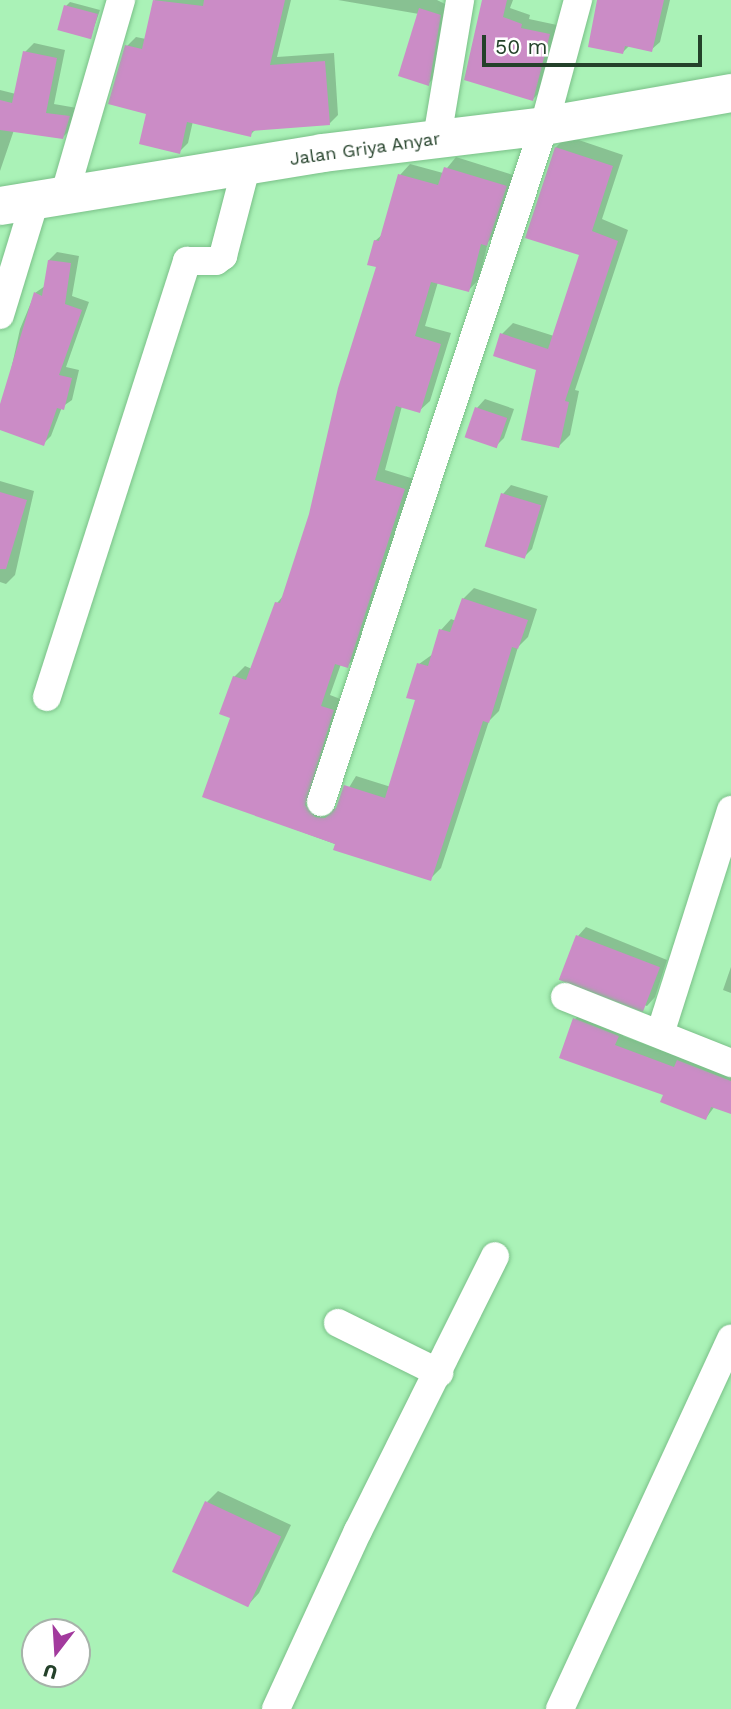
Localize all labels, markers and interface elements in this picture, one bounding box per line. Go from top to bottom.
scale bar [486,21,706,65]
text: 50 m [495,34,547,59]
street label: Jalan Griya Anyar [288,128,442,170]
north arrow [21,1618,91,1688]
text: U [40,1659,60,1685]

